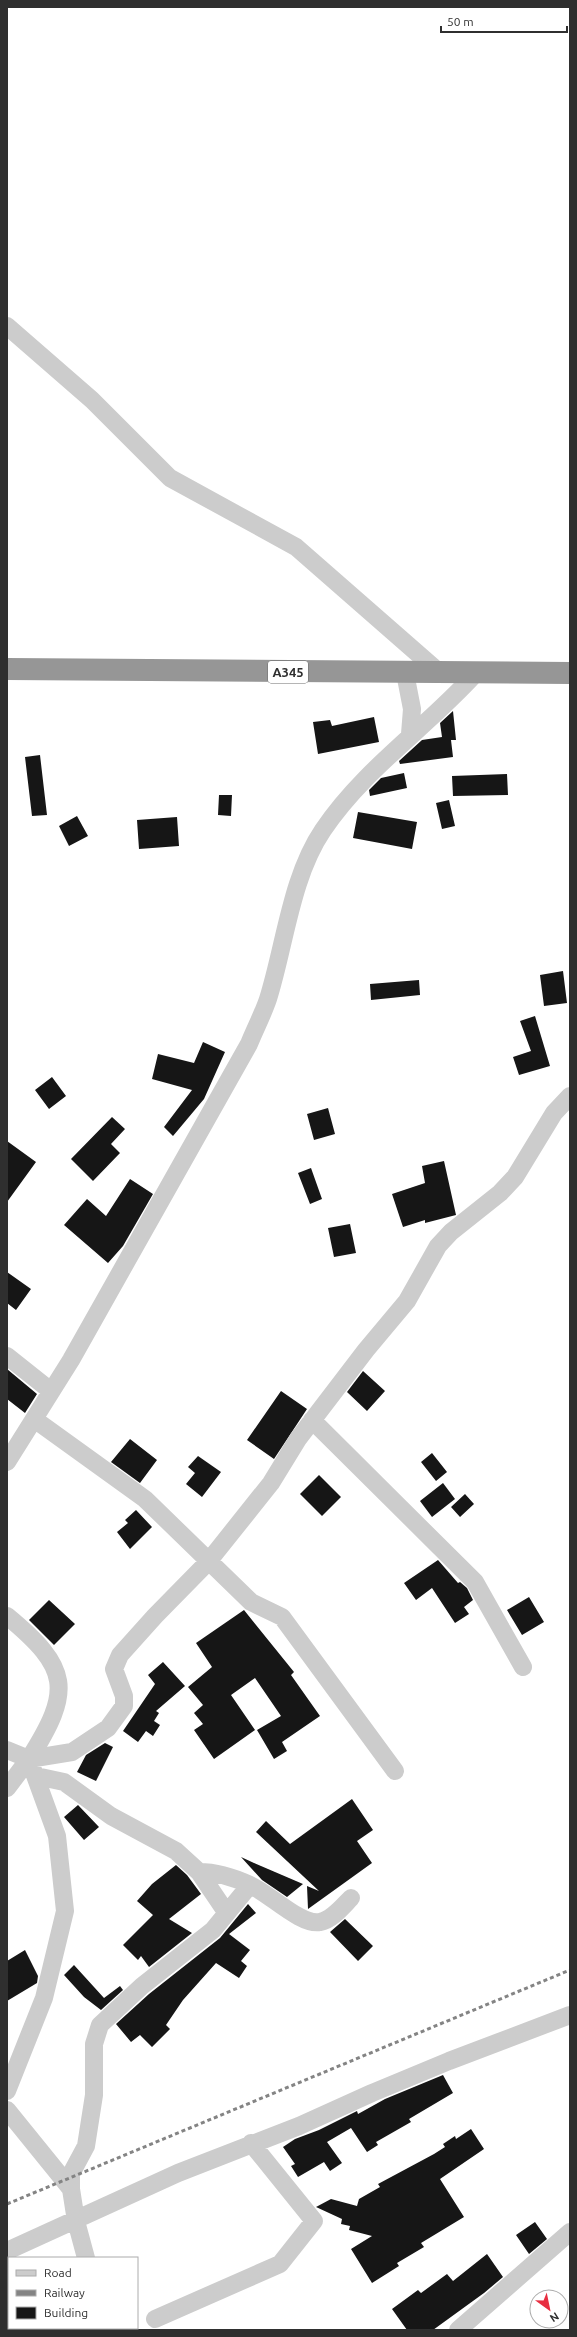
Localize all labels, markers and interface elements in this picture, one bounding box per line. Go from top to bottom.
scale bar [441,8,567,34]
text: 50 m [447,15,474,28]
road number: A345 [268,661,308,683]
legend [8,2257,138,2329]
text: Road [44,2266,72,2279]
text: Railway [44,2286,85,2299]
north arrow [529,2289,569,2329]
text: Building [44,2306,88,2319]
text: N [548,2310,561,2325]

